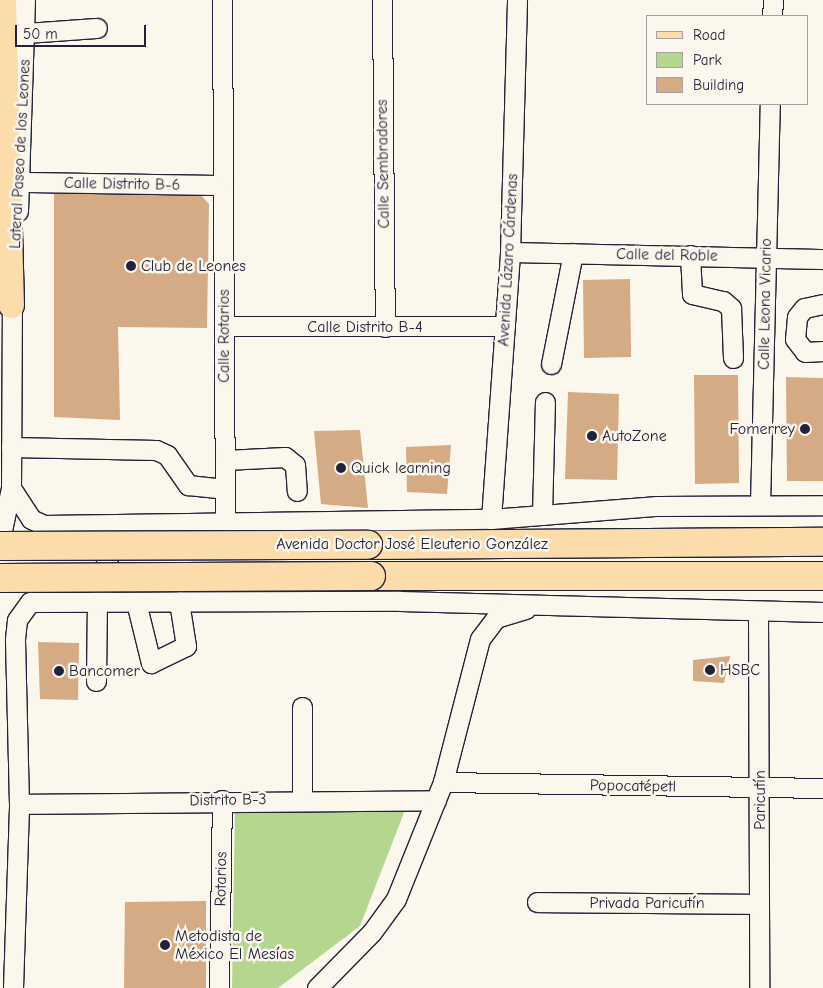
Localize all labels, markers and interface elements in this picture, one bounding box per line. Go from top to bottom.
scale bar [18,15,149,47]
legend [646,15,808,105]
text: 50 m [23,25,58,43]
text: Road [693,26,725,44]
text: Park [693,51,722,69]
street label: Lateral Paseo de los Leones [5,59,35,249]
text: Building [693,76,744,94]
street label: Calle Sembradores [372,99,394,229]
street label: Calle Distrito B-6 [64,173,180,195]
street label: Avenida Lázaro Cárdenas [494,173,522,347]
street label: Calle Leona Vicario [754,238,776,370]
street label: Calle del Roble [616,245,718,265]
place label: Club de Leones [141,256,246,276]
marker: Club de Leones [125,260,137,272]
street label: Calle Rotarios [214,289,234,383]
street label: Calle Distrito B-4 [307,317,423,337]
place label: Fomerrey [729,419,795,439]
marker: Fomerrey [799,423,811,435]
place label: AutoZone [602,426,667,446]
marker: AutoZone [586,430,598,442]
place label: Quick learning [351,458,451,478]
marker: Quick learning [335,462,347,474]
street label: Avenida Doctor José Eleuterio González [276,534,548,554]
place label: HSBC [720,660,760,680]
place label: Bancomer [69,661,140,681]
marker: HSBC [704,664,716,676]
marker: Bancomer [53,665,65,677]
street label: Paricutín [750,770,770,830]
street label: Popocatépetl [590,776,676,796]
street label: Distrito B-3 [189,790,267,810]
street label: Rotarios [211,851,231,907]
street label: Privada Paricutín [589,893,705,913]
place label: Metodista de México El Mesías [175,926,294,964]
marker: Metodista de México El Mesías [159,939,171,951]

